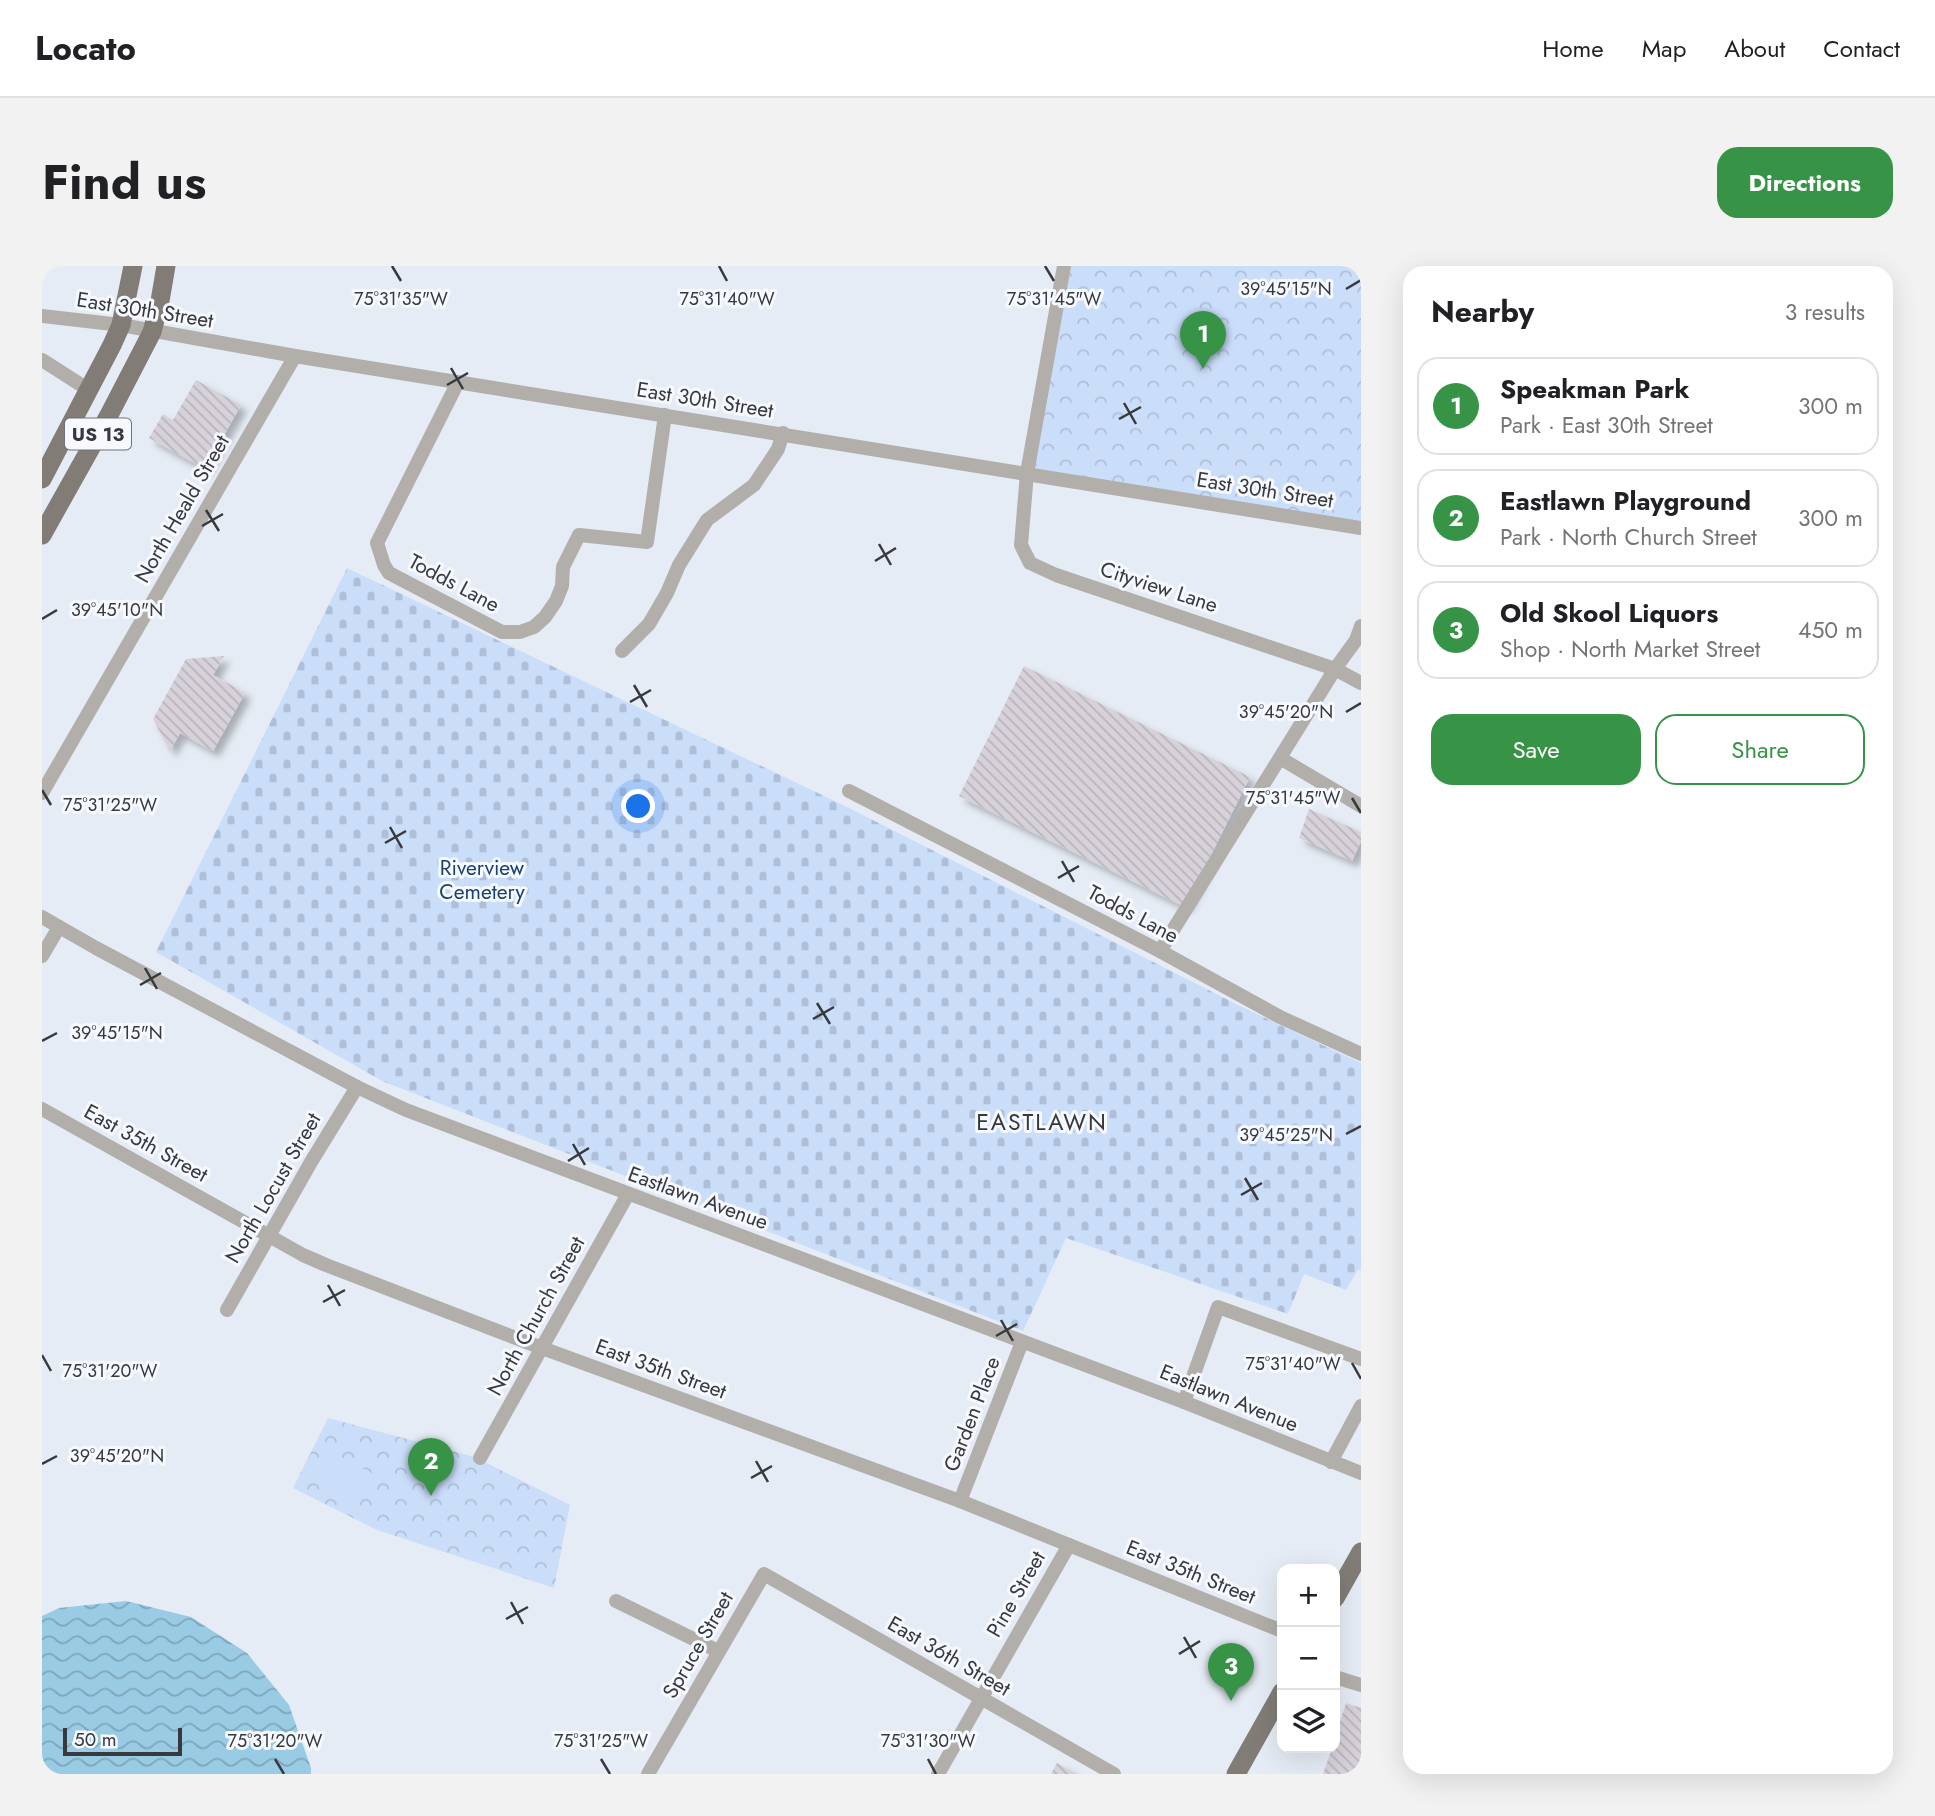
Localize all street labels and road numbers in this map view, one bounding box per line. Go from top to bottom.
street label: East 30th Street [75,284,215,336]
street label: East 30th Street [635,374,775,426]
road number: US 13 [65,418,131,450]
street label: North Heald Street [127,429,237,589]
street label: East 30th Street [1195,464,1335,516]
street label: Todds Lane [403,546,505,620]
street label: Cityview Lane [1096,554,1222,620]
street label: Todds Lane [1082,877,1184,951]
street label: East 35th Street [79,1097,213,1189]
street label: North Locust Street [218,1107,328,1269]
street label: Eastlawn Avenue [624,1159,772,1237]
street label: North Church Street [480,1231,592,1401]
street label: East 35th Street [591,1331,731,1407]
street label: Garden Place [936,1352,1008,1476]
street label: Eastlawn Avenue [1155,1357,1303,1440]
street label: East 35th Street [1122,1532,1260,1612]
street label: Pine Street [979,1545,1053,1643]
street label: Spruce Street [655,1586,741,1704]
street label: East 36th Street [882,1609,1016,1703]

